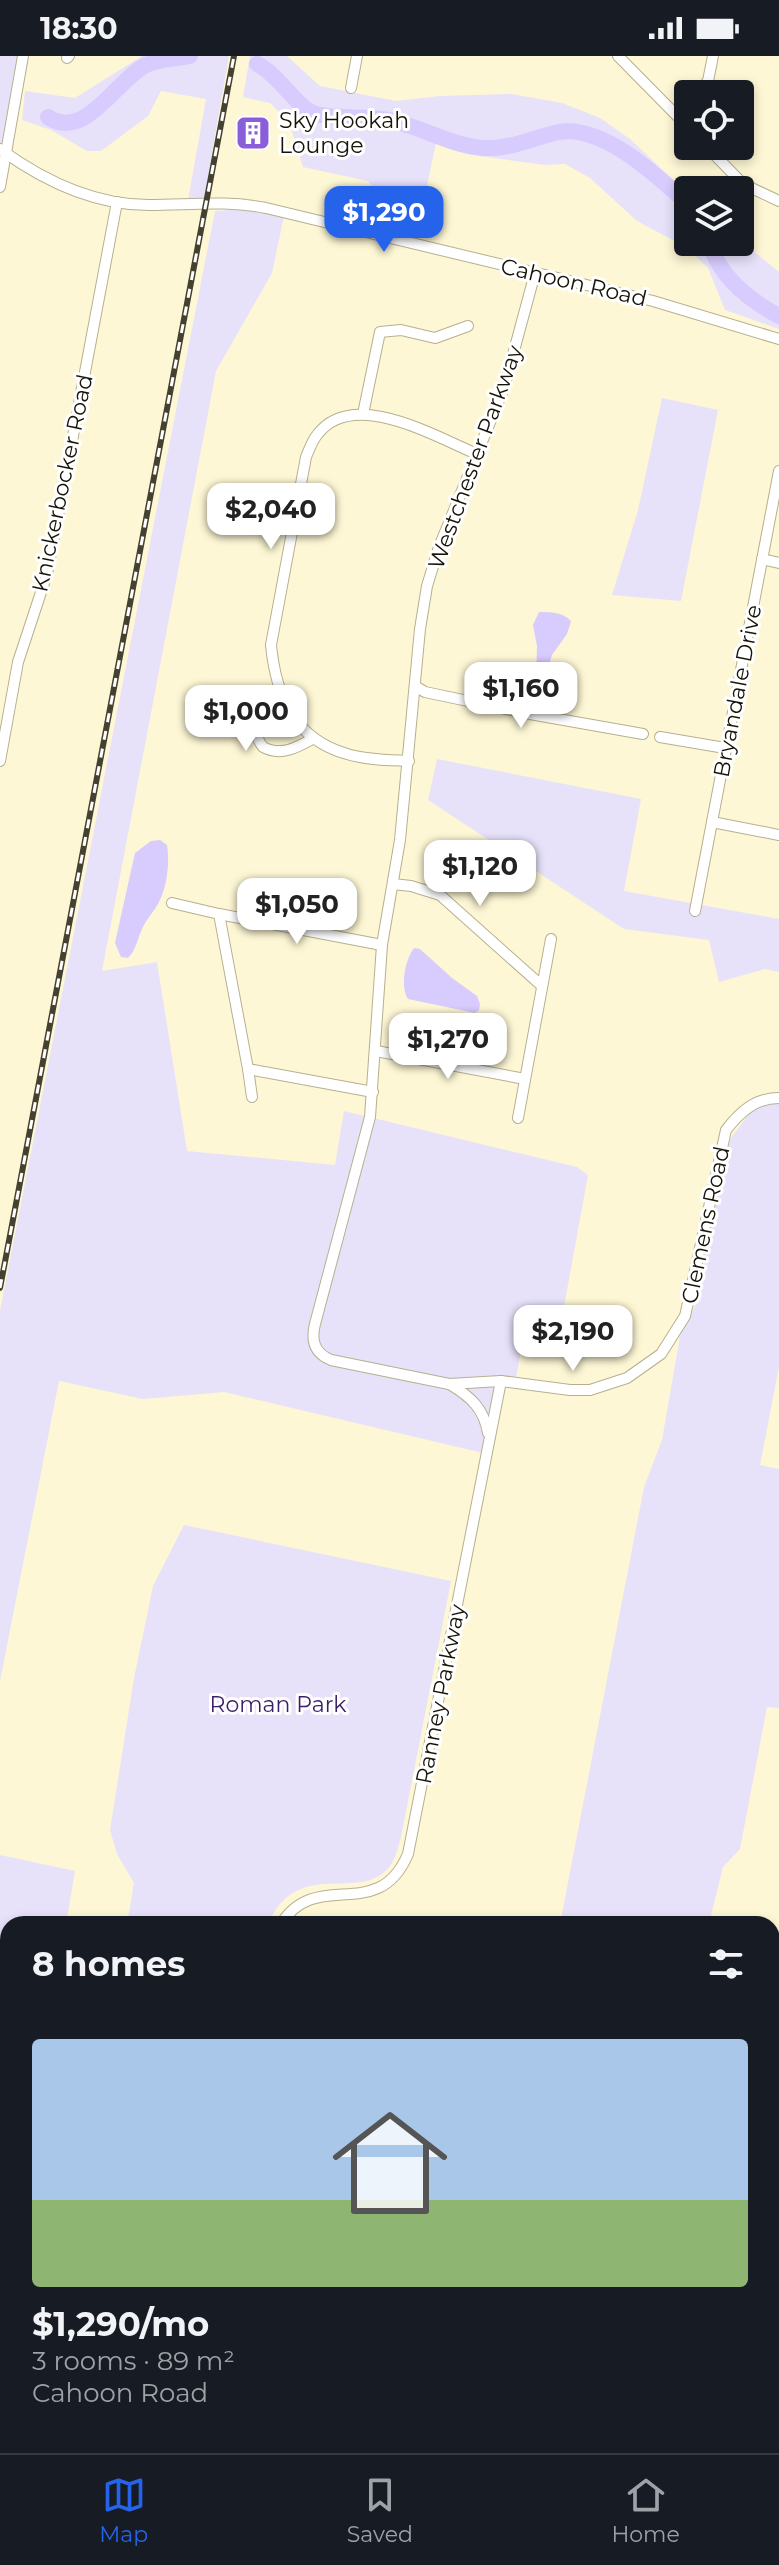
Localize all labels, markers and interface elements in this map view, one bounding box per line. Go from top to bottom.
text: 18:30 [40,10,118,47]
map controls [674,80,754,256]
button: locate [674,80,754,160]
place label: Sky Hookah Lounge [279,107,409,159]
building icon: Sky Hookah Lounge [234,114,272,152]
button: layers [674,176,754,256]
pin: $1,290 [319,186,449,254]
text: $1,290 [342,196,426,228]
street label: Cahoon Road [498,253,650,312]
street label: Westchester Parkway [422,341,529,573]
street label: Knickerbocker Road [26,372,99,595]
pin: $2,040 [206,483,336,551]
text: $2,040 [225,493,317,525]
street label: Bryandale Drive [708,603,767,780]
pin: $1,160 [456,662,586,730]
text: $1,160 [482,672,560,704]
pin: $1,000 [181,685,311,753]
text: $1,000 [203,695,289,727]
pin: $1,120 [415,840,545,908]
text: $1,120 [442,850,518,882]
pin: $1,050 [232,878,362,946]
text: $1,050 [255,888,339,920]
pin: $1,270 [383,1013,513,1081]
text: $1,270 [407,1023,489,1055]
street label: Clemens Road [676,1144,735,1306]
pin: $2,190 [508,1305,638,1373]
text: $2,190 [532,1315,614,1347]
street label: Ranney Parkway [410,1602,471,1786]
park label: Roman Park [210,1691,347,1718]
icon: filters [704,1942,748,1986]
text: 8 homes [32,1943,185,1985]
icon: home [318,2091,462,2235]
text: $1,290/mo [32,2303,209,2345]
text: 3 rooms · 89 m² [32,2345,235,2377]
text: Cahoon Road [32,2377,208,2409]
tab: Map [99,2473,148,2548]
tab: Saved [347,2473,413,2548]
tab: Home [611,2473,680,2548]

